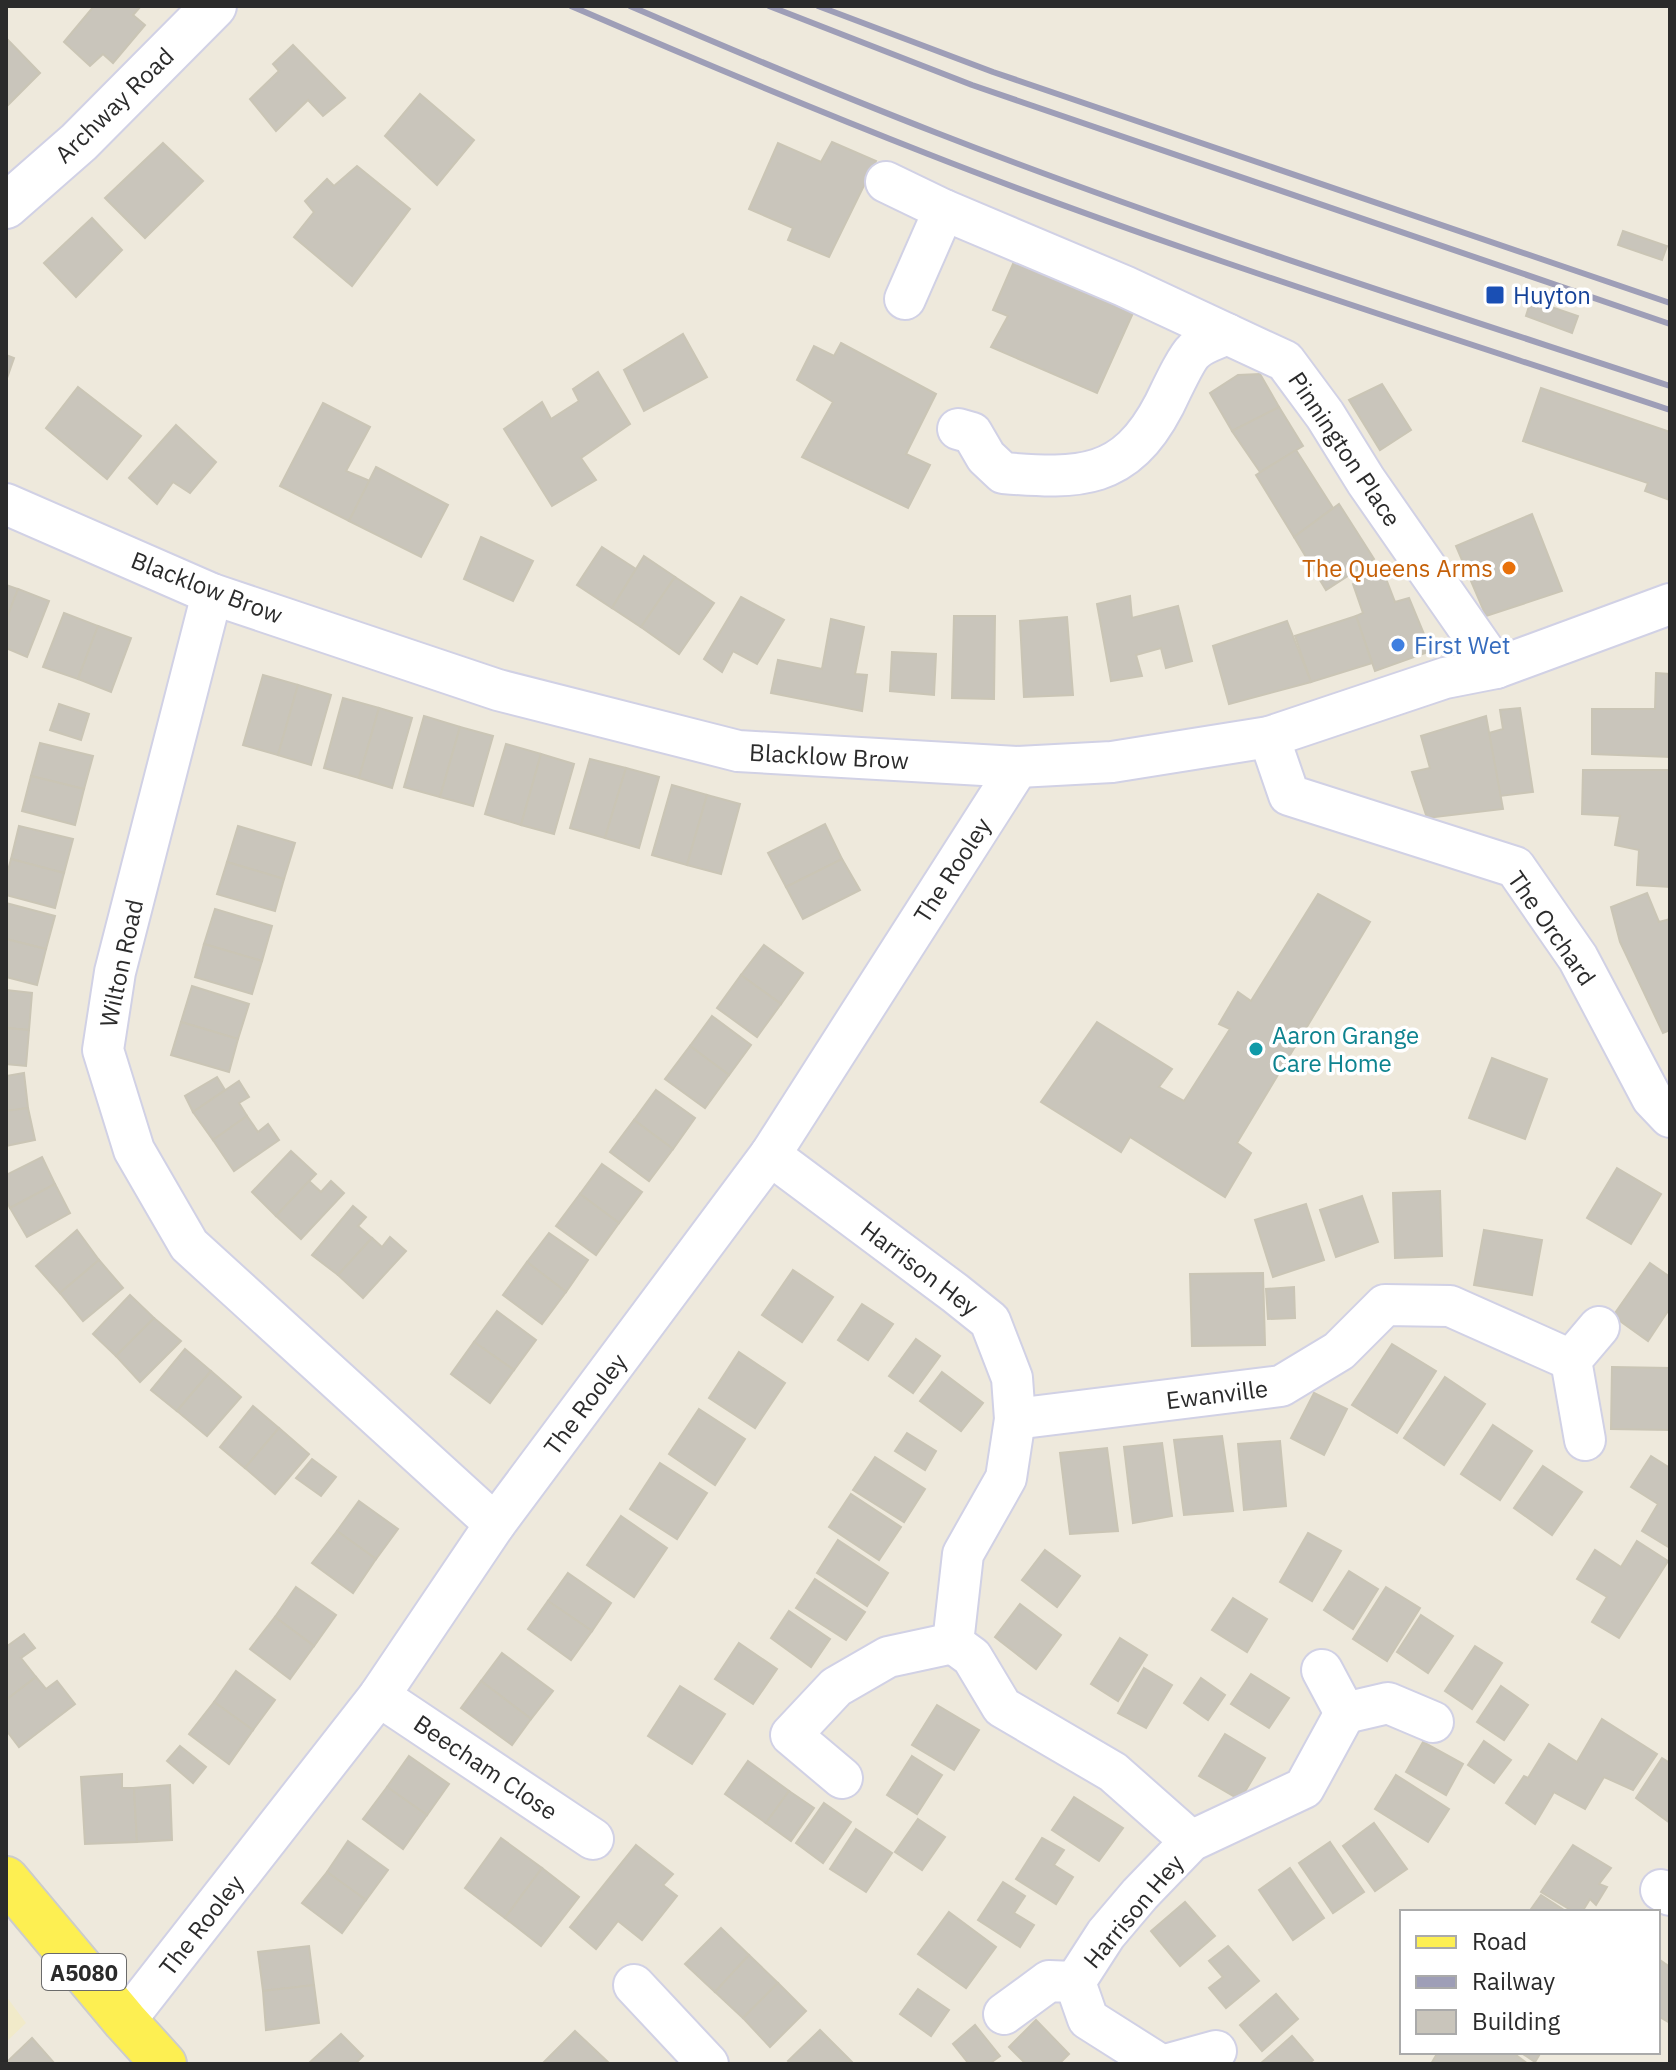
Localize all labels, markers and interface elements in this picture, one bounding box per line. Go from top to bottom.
street label: Archway Road [48,40,180,170]
place label: Huyton [1513,279,1591,311]
marker: Huyton [1484,284,1506,306]
street label: Pinnington Place [1281,365,1409,533]
street label: Blacklow Brow [127,543,287,631]
place label: The Queens Arms [1302,552,1493,584]
marker: The Queens Arms [1500,559,1518,577]
place label: First Wet [1414,629,1510,661]
marker: First Wet [1389,636,1407,654]
street label: Blacklow Brow [748,736,910,776]
street label: The Rooley [906,811,998,929]
street label: The Orchard [1501,864,1603,992]
street label: Wilton Road [92,896,150,1030]
place label: Aaron Grange Care Home [1272,1019,1419,1079]
marker: Aaron Grange Care Home [1247,1040,1265,1058]
street label: Harrison Hey [855,1213,985,1323]
street label: The Rooley [536,1347,634,1461]
street label: Ewanville [1164,1372,1270,1416]
street label: Beecham Close [408,1707,564,1827]
street label: Harrison Hey [1076,1847,1190,1975]
street label: The Rooley [152,1868,250,1982]
legend [1400,1910,1660,2054]
text: Road [1472,1925,1527,1957]
road number: A5080 [42,1954,126,1990]
text: Railway [1472,1965,1555,1997]
text: Building [1472,2005,1560,2037]

